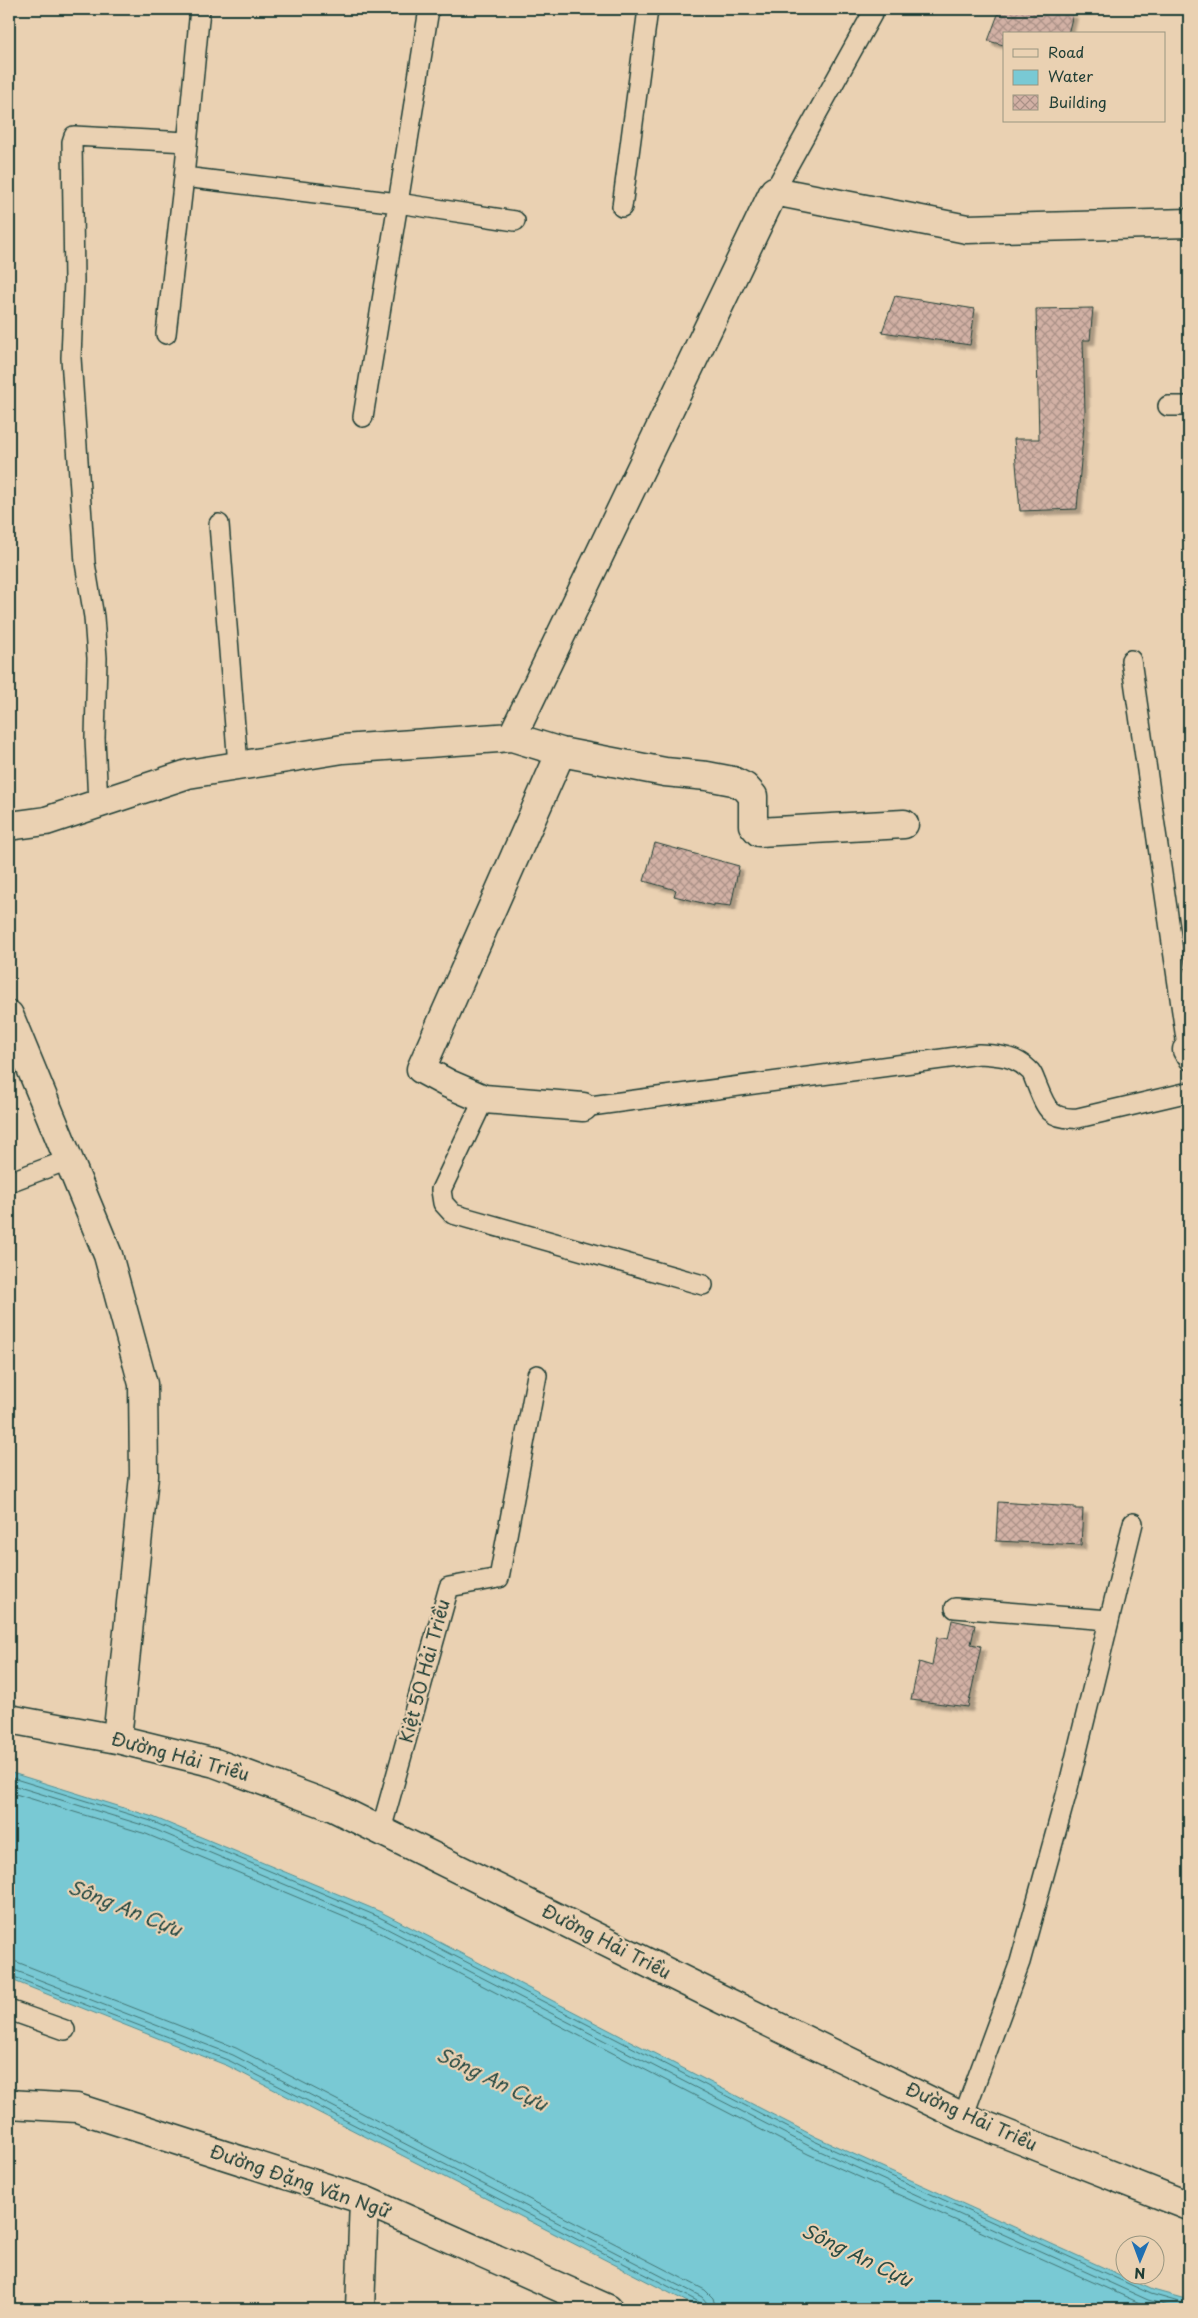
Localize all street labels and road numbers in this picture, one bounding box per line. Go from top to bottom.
street label: Kiệt 50 Hải Triều [391,1596,456,1746]
street label: Đường Hải Triều [108,1724,252,1787]
street label: Đường Hải Triều [537,1896,676,1985]
street label: Đường Hải Triều [901,2074,1042,2157]
street label: Đường Đặng Văn Ngữ [206,2137,396,2225]

